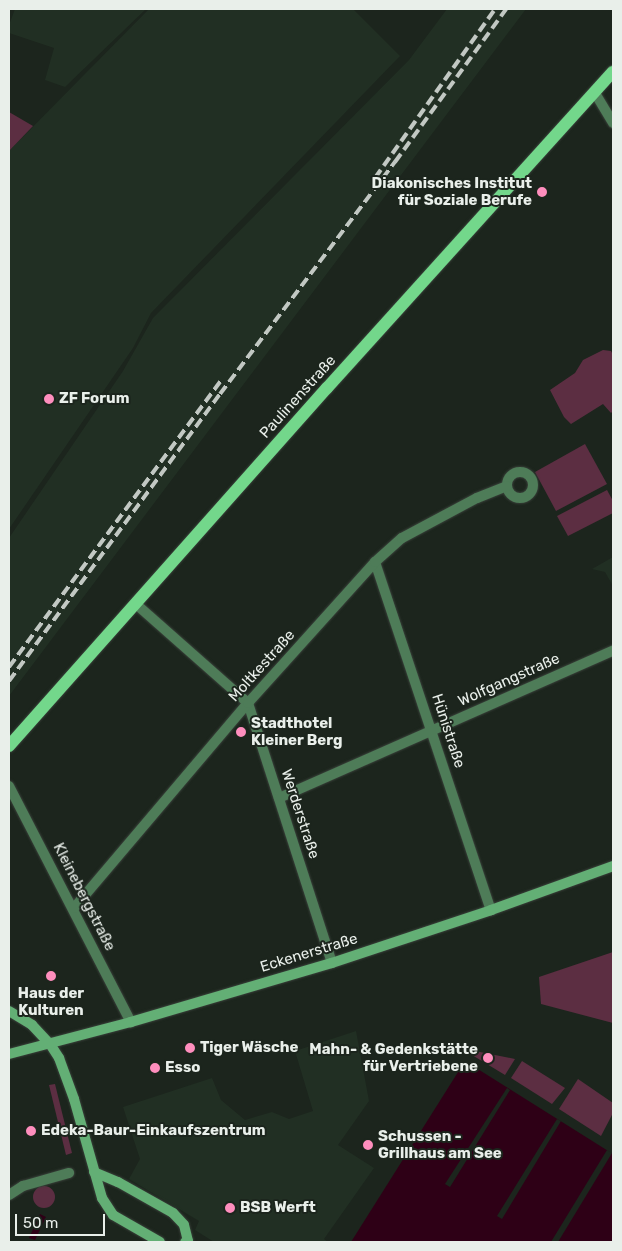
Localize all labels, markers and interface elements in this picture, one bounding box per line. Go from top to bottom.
place label: Diakonisches Institut für Soziale Berufe [372,174,532,209]
marker: Diakonisches Institut für Soziale Berufe [536,186,548,198]
street label: Paulinenstraße [256,352,340,442]
place label: ZF Forum [59,390,130,408]
marker: ZF Forum [43,393,55,405]
street label: Moltkestraße [225,626,299,706]
street label: Wolfgangstraße [455,650,563,710]
street label: Hünistraße [428,692,468,770]
place label: Stadthotel Kleiner Berg [251,714,343,749]
marker: Stadthotel Kleiner Berg [235,726,247,738]
street label: Werderstraße [277,767,323,861]
street label: Kleinebergstraße [49,840,119,954]
street label: Eckenerstraße [258,930,360,976]
marker: Haus der Kulturen [45,970,57,982]
place label: Haus der Kulturen [18,984,84,1019]
place label: Tiger Wäsche [200,1039,299,1057]
place label: Mahn- & Gedenkstätte für Vertriebene [309,1040,478,1075]
marker: Tiger Wäsche [184,1042,196,1054]
marker: Mahn- & Gedenkstätte für Vertriebene [482,1052,494,1064]
place label: Esso [165,1059,200,1077]
marker: Esso [149,1062,161,1074]
place label: Edeka-Baur-Einkaufszentrum [41,1122,266,1140]
marker: Edeka-Baur-Einkaufszentrum [25,1125,37,1137]
place label: Schussen - Grillhaus am See [378,1127,502,1162]
marker: Schussen - Grillhaus am See [362,1139,374,1151]
place label: BSB Werft [240,1199,316,1217]
marker: BSB Werft [224,1202,236,1214]
scale bar [18,1204,108,1236]
text: 50 m [23,1214,58,1232]

